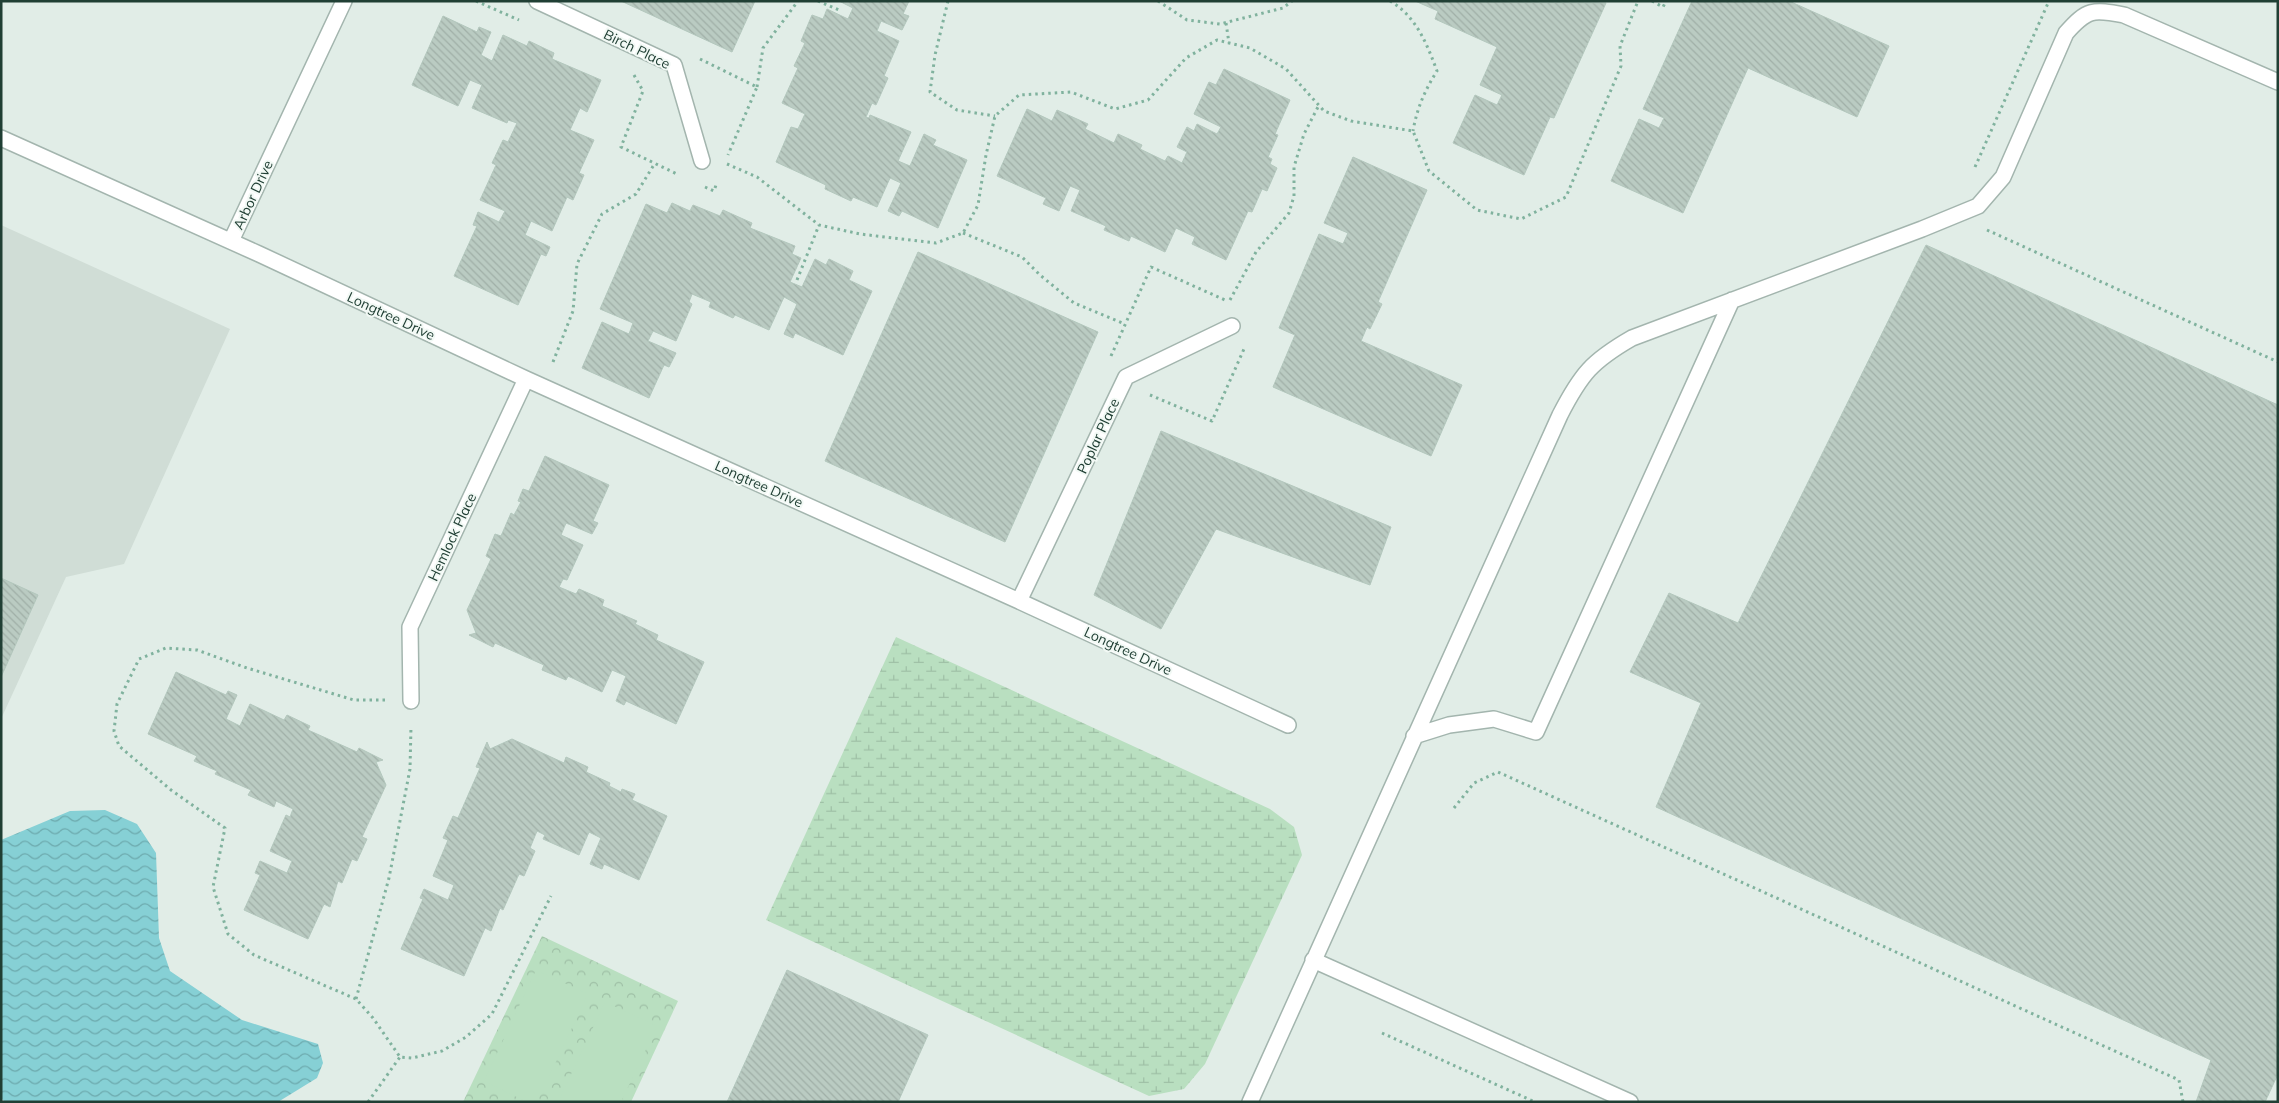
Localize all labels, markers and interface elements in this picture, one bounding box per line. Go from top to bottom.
street label: Birch Place [601,25,673,73]
street label: Arbor Drive [229,158,277,232]
street label: Longtree Drive [344,288,438,344]
street label: Poplar Place [1073,396,1123,476]
street label: Longtree Drive [712,456,806,512]
street label: Hemlock Place [424,490,480,584]
street label: Longtree Drive [1081,623,1175,679]

